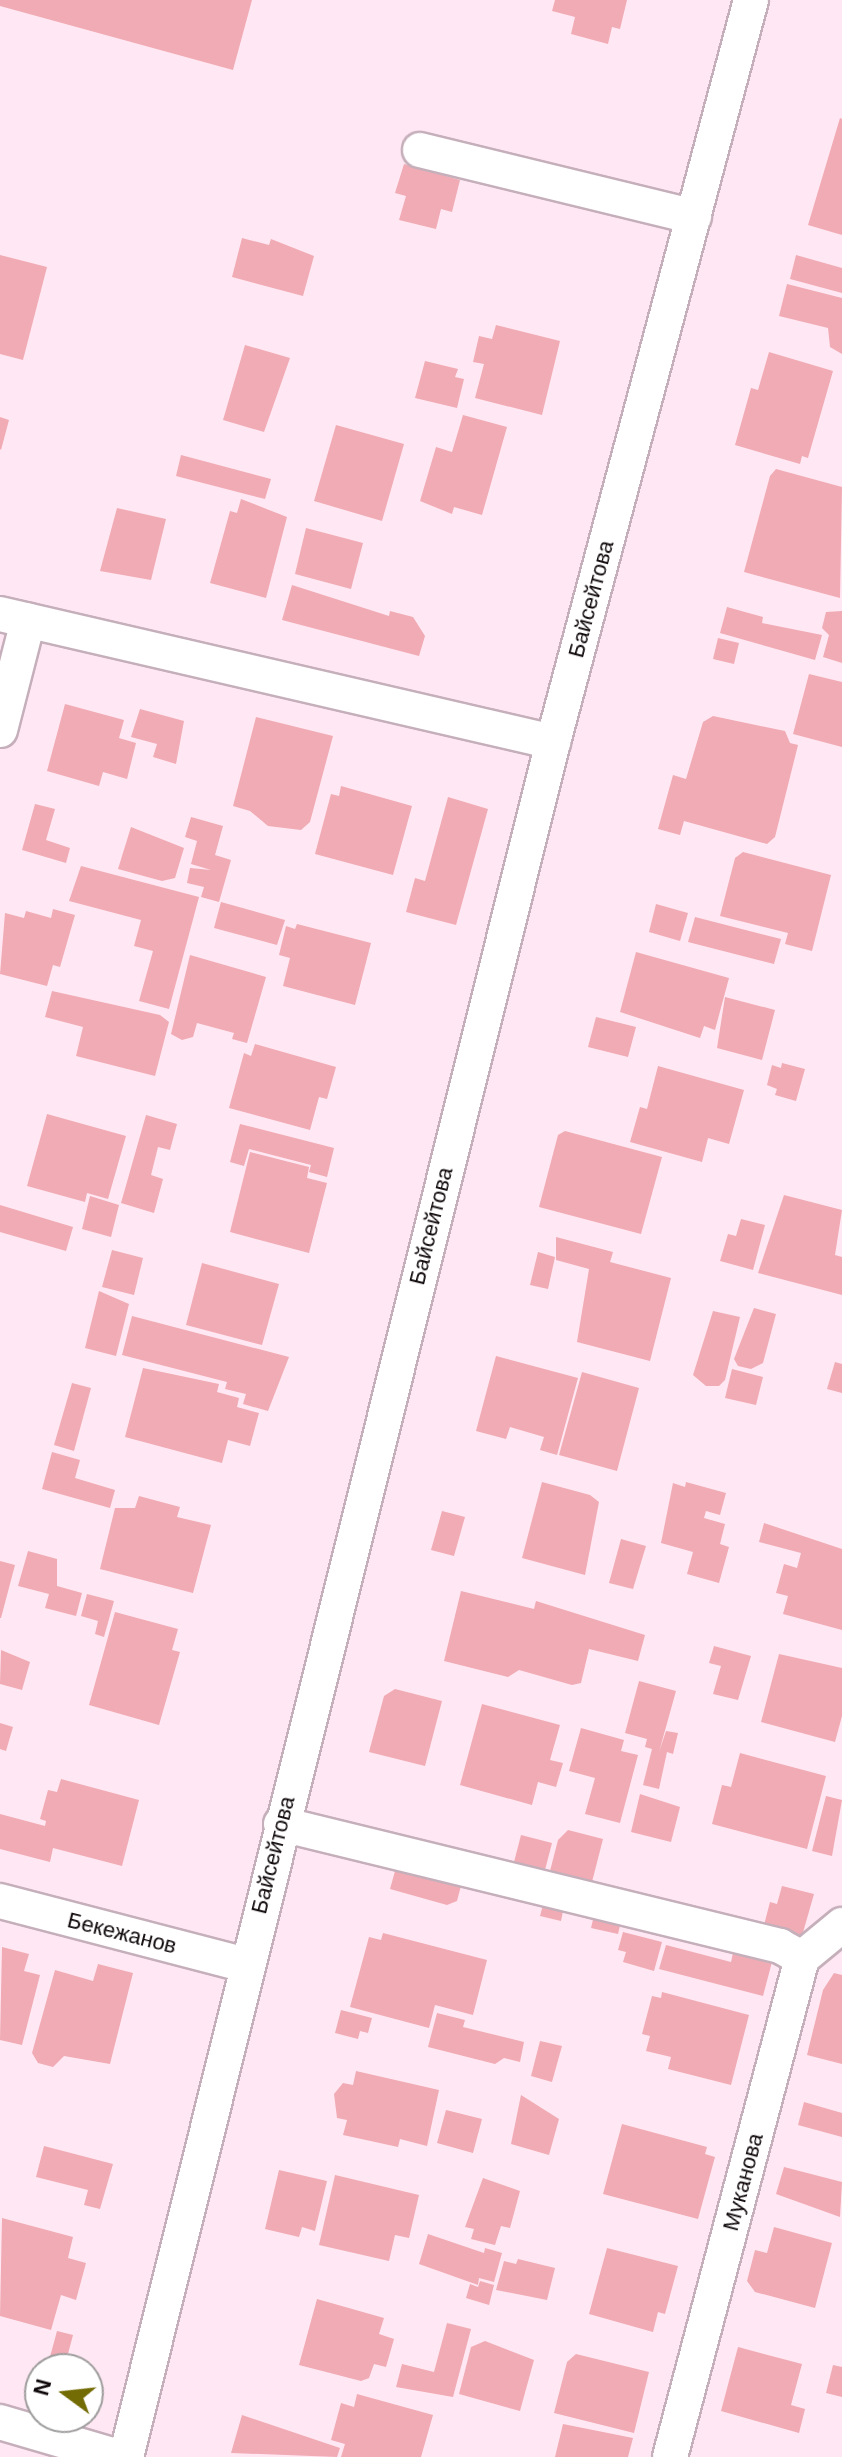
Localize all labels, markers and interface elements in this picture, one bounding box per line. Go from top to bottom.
street label: Байсейтова [563,538,619,660]
street label: Байсейтова [404,1164,458,1288]
street label: Байсейтова [246,1793,300,1917]
street label: Бекежанов [65,1907,179,1959]
street label: Муканова [717,2130,769,2234]
north arrow [24,2353,104,2433]
text: N [28,2376,56,2398]

